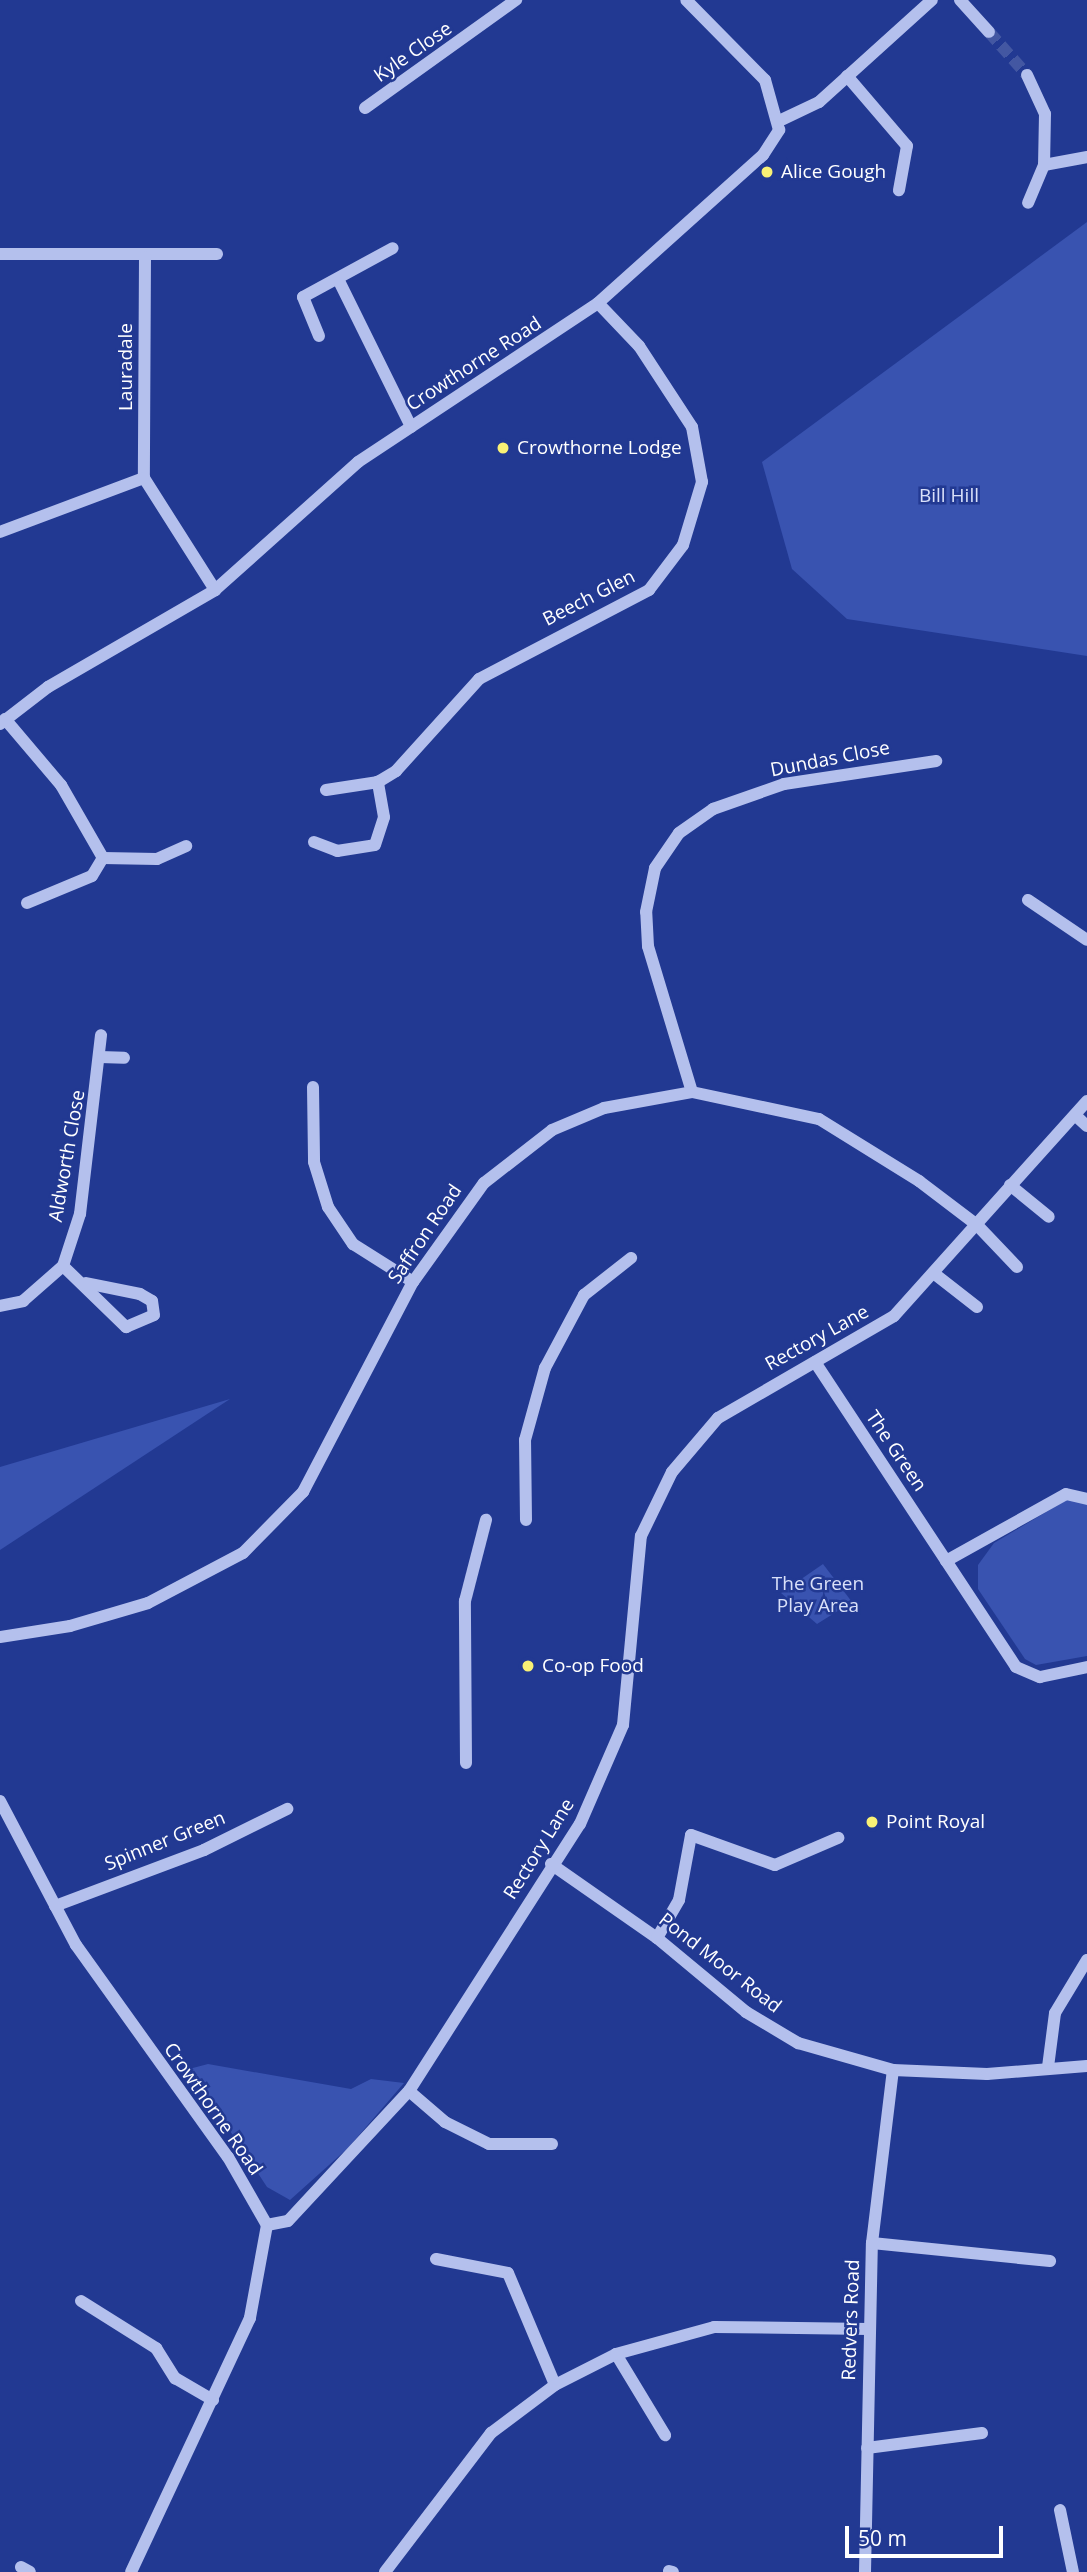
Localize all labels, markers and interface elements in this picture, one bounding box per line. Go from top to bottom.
street label: Kyle Close [370,17,456,87]
place label: Alice Gough [781,161,886,183]
marker: Alice Gough [759,164,775,180]
street label: Crowthorne Road [402,312,546,416]
street label: Lauradale [115,323,137,411]
place label: Crowthorne Lodge [517,437,682,459]
marker: Crowthorne Lodge [495,440,511,456]
park label: Bill Hill [919,485,979,507]
street label: Beech Glen [539,565,639,631]
street label: Dundas Close [768,736,892,782]
street label: Aldworth Close [44,1088,90,1224]
street label: Saffron Road [383,1180,467,1288]
street label: Rectory Lane [761,1300,873,1376]
street label: The Green [861,1406,931,1496]
park label: The Green Play Area [772,1573,864,1617]
place label: Co-op Food [542,1655,644,1677]
marker: Co-op Food [520,1658,536,1674]
street label: Rectory Lane [499,1794,579,1904]
street label: Spinner Green [101,1806,229,1876]
place label: Point Royal [886,1811,985,1833]
marker: Point Royal [864,1814,880,1830]
street label: Pond Moor Road [654,1908,786,2018]
street label: Crowthorne Road [159,2039,267,2179]
street label: Redvers Road [837,2259,865,2381]
scale bar [849,2512,1006,2556]
text: 50 m [858,2524,907,2552]

